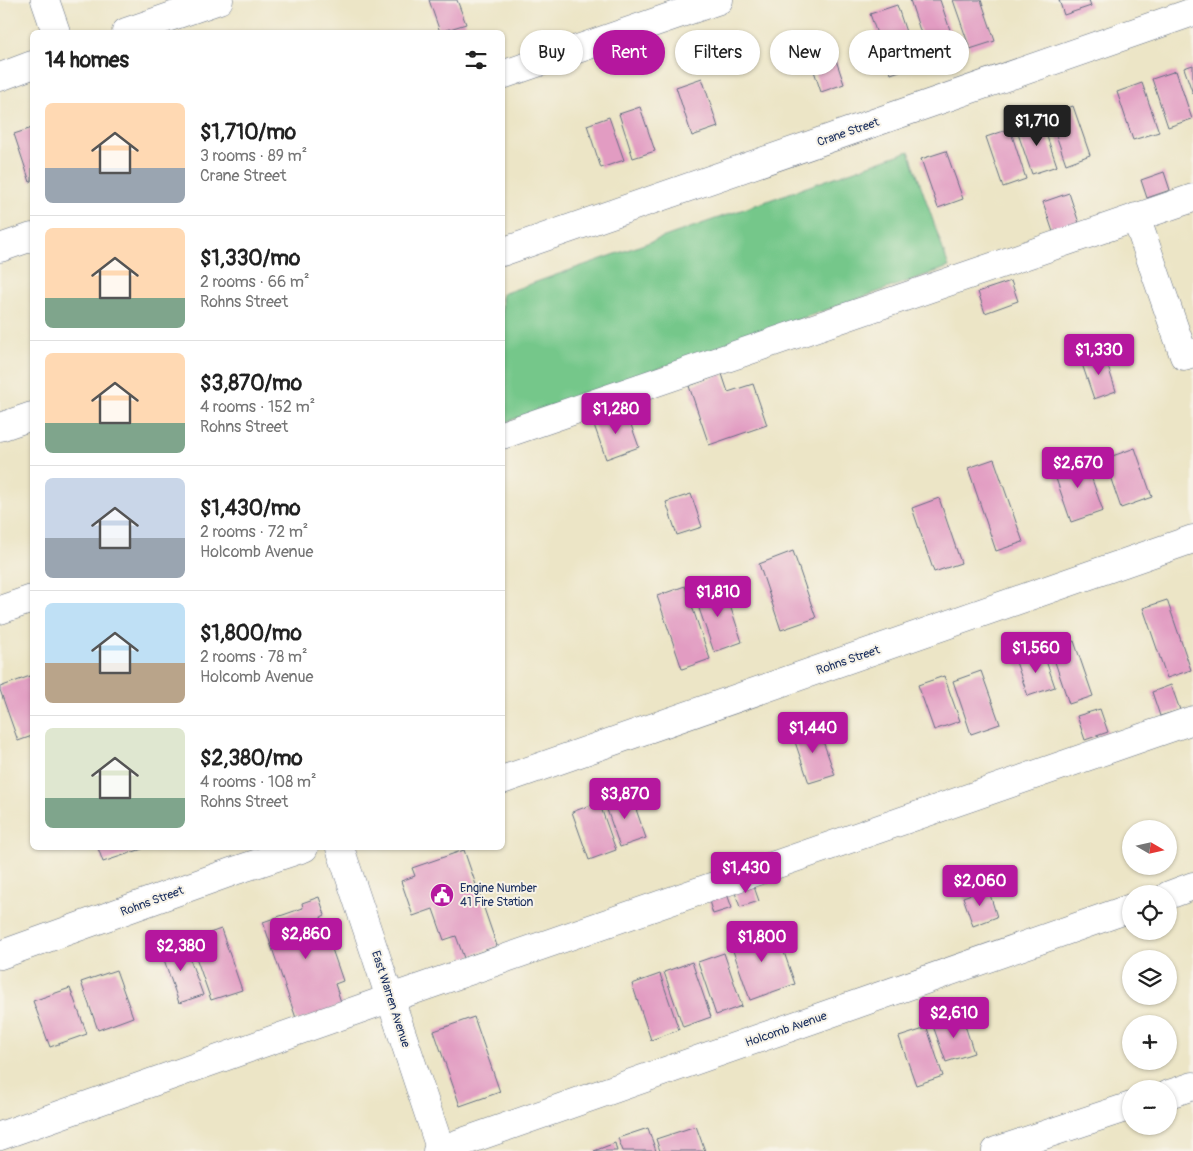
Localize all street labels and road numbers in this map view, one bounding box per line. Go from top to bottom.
street label: Crane Street [815,115,881,150]
street label: Rohns Street [814,643,882,678]
street label: Rohns Street [119,883,186,920]
street label: East Warren Avenue [368,949,413,1049]
street label: Holcomb Avenue [743,1008,829,1050]

